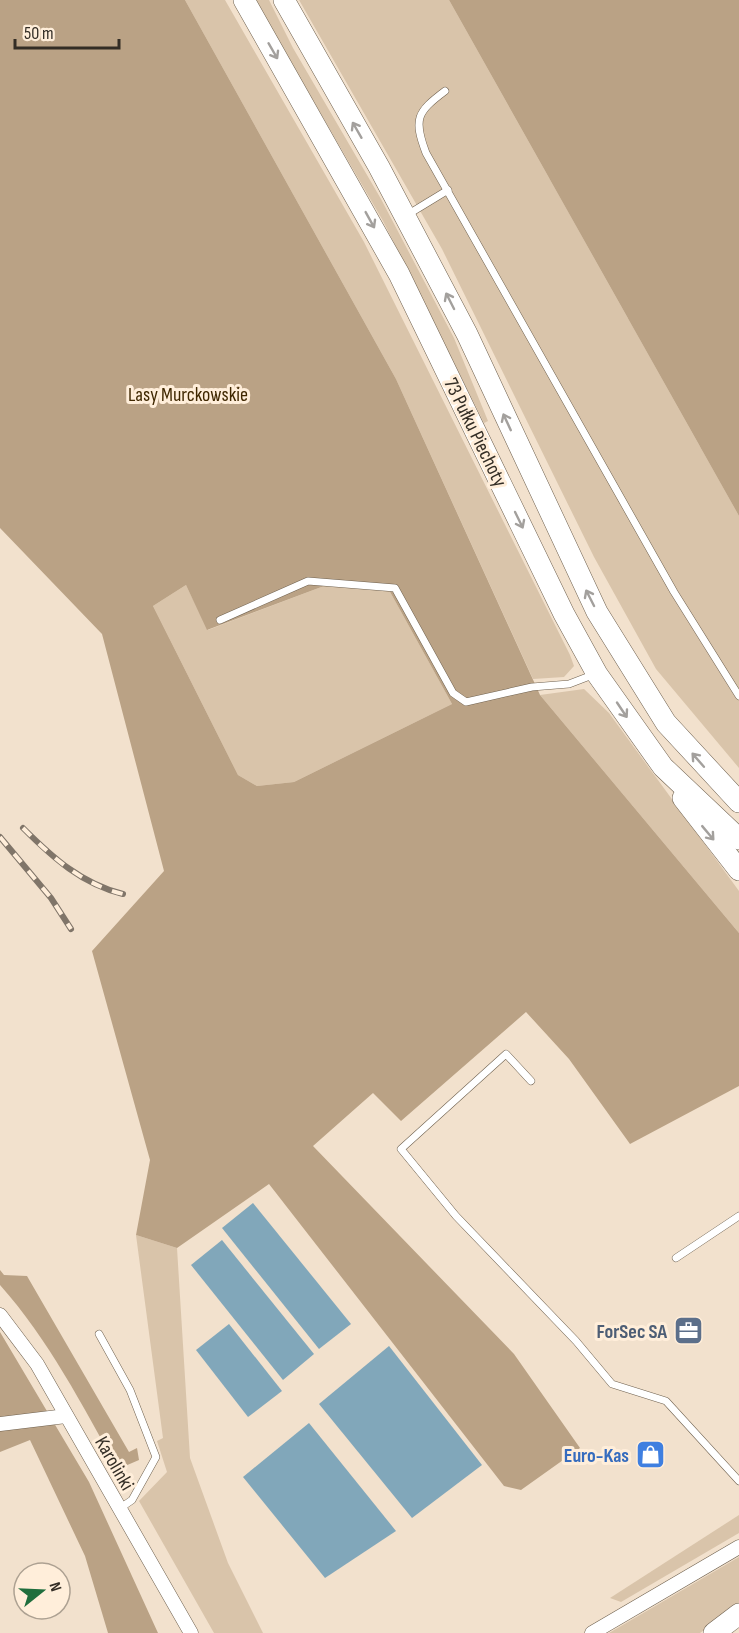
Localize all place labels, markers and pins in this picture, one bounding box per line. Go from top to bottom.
office icon: ForSec SA [672,1315,704,1347]
place label: ForSec SA [597,1320,667,1344]
shop icon: Euro-Kas [634,1439,666,1471]
place label: Euro-Kas [564,1444,629,1468]

